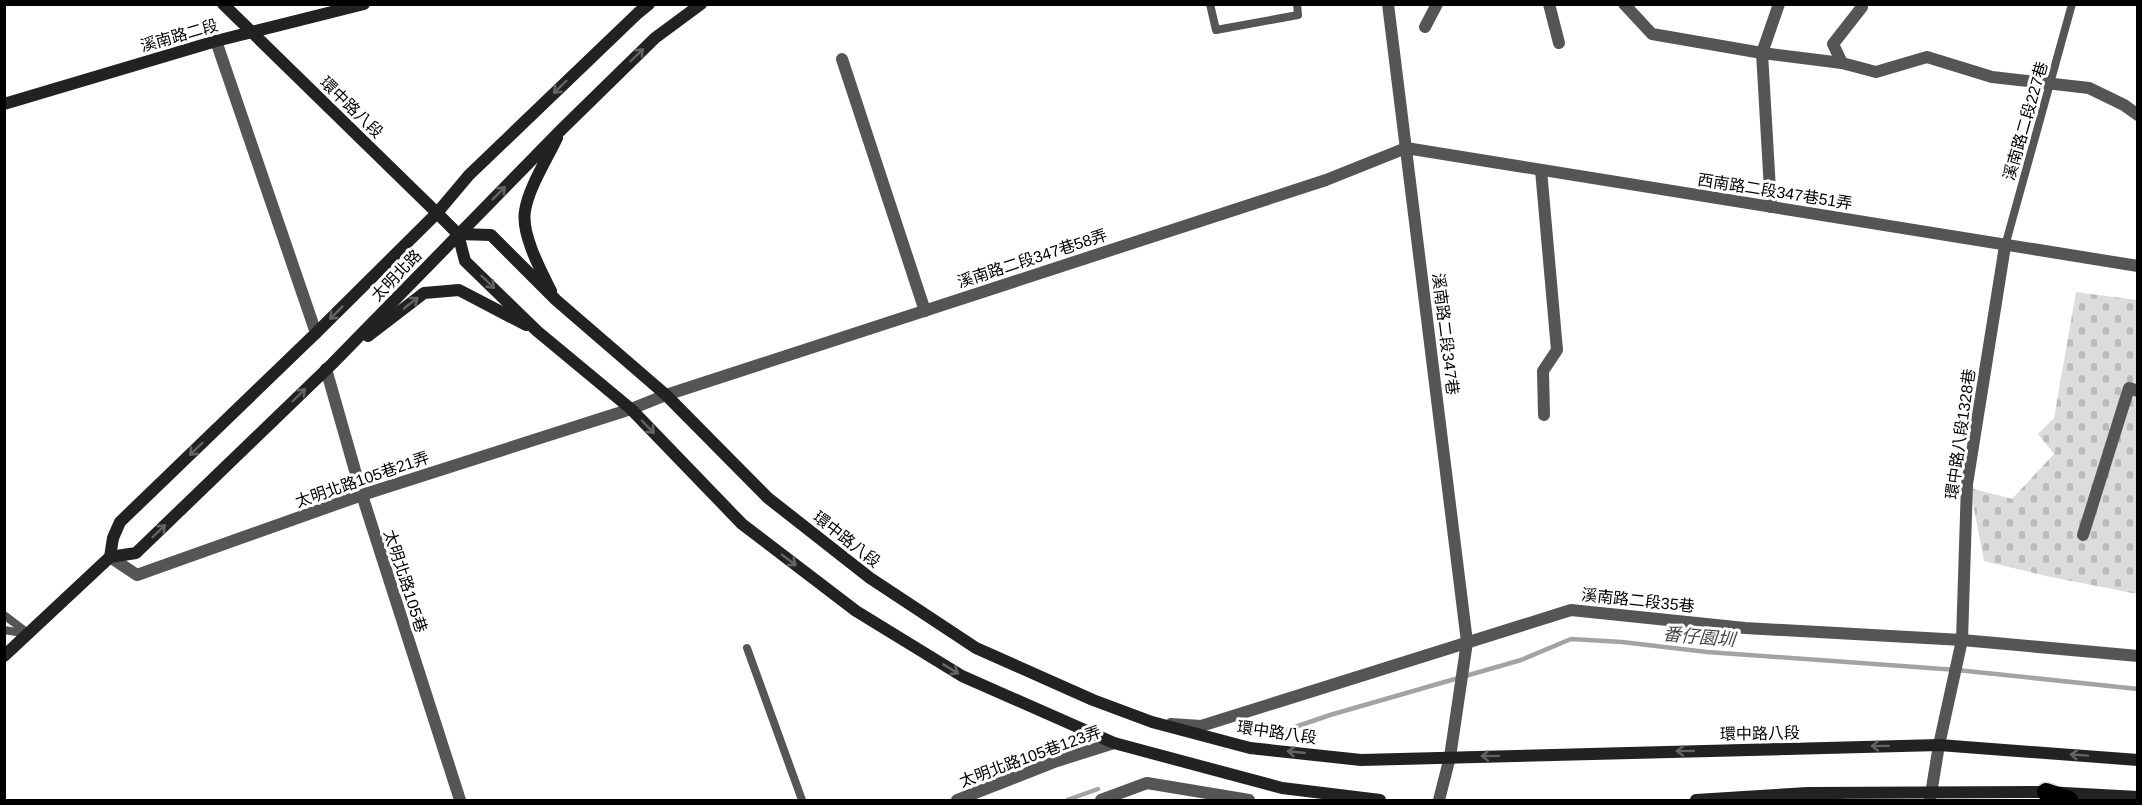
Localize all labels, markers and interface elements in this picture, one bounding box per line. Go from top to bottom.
street label: 溪南路二段 [138,16,220,55]
one-way arrow [630,48,645,63]
street label: 溪南路二段227巷 [2000,60,2051,182]
street label: 環中路八段 [317,73,386,141]
one-way arrow [553,80,568,95]
street label: 西南路二段347巷51弄 [1696,171,1854,212]
one-way arrow [491,185,506,200]
street label: 溪南路二段347巷58弄 [955,226,1109,291]
street label: 太明北路 [368,246,425,304]
street label: 溪南路二段347巷 [1430,272,1461,396]
one-way arrow [480,275,495,290]
one-way arrow [403,296,419,309]
one-way arrow [329,306,343,321]
street label: 環中路八段1328巷 [1943,368,1978,500]
one-way arrow [291,388,306,402]
one-way arrow [641,419,656,434]
one-way arrow [188,442,203,456]
street label: 太明北路105巷21弄 [293,449,431,510]
street label: 環中路八段 [810,508,883,571]
one-way arrow [151,524,166,539]
street label: 太明北路105巷 [381,528,430,635]
one-way arrow [781,554,797,567]
street label: 溪南路二段35巷 [1580,586,1695,615]
water label: 番仔園圳 [1662,624,1739,650]
one-way arrow [942,664,959,676]
street label: 環中路八段 [1236,719,1318,746]
street label: 太明北路105巷123弄 [957,723,1103,790]
street label: 環中路八段 [1720,724,1800,743]
one-way arrow [1871,741,1891,752]
one-way arrow [1676,746,1696,757]
one-way arrow [1286,747,1306,758]
one-way arrow [2070,750,2090,761]
one-way arrow [1481,751,1501,762]

